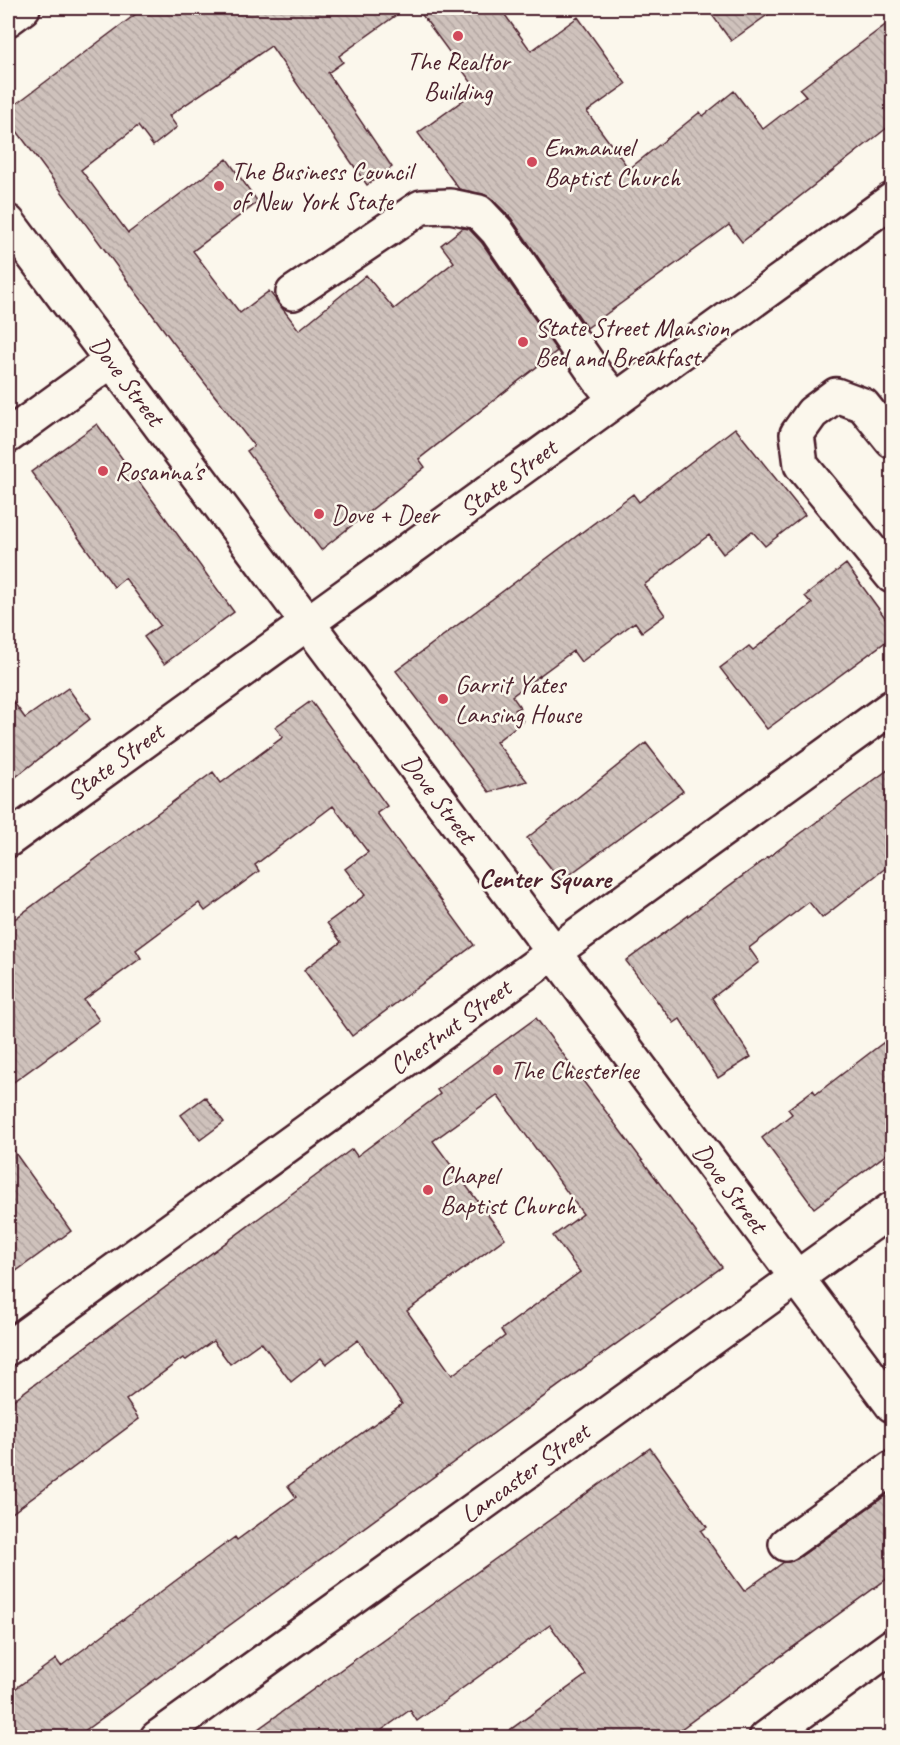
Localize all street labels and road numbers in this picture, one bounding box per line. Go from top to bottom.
street label: Dove Street [83,330,173,434]
street label: State Street [453,430,565,524]
street label: State Street [60,714,172,808]
street label: Dove Street [395,748,485,852]
street label: Chestnut Street [383,970,519,1082]
street label: Dove Street [686,1137,776,1241]
street label: Lancaster Street [454,1414,598,1531]

